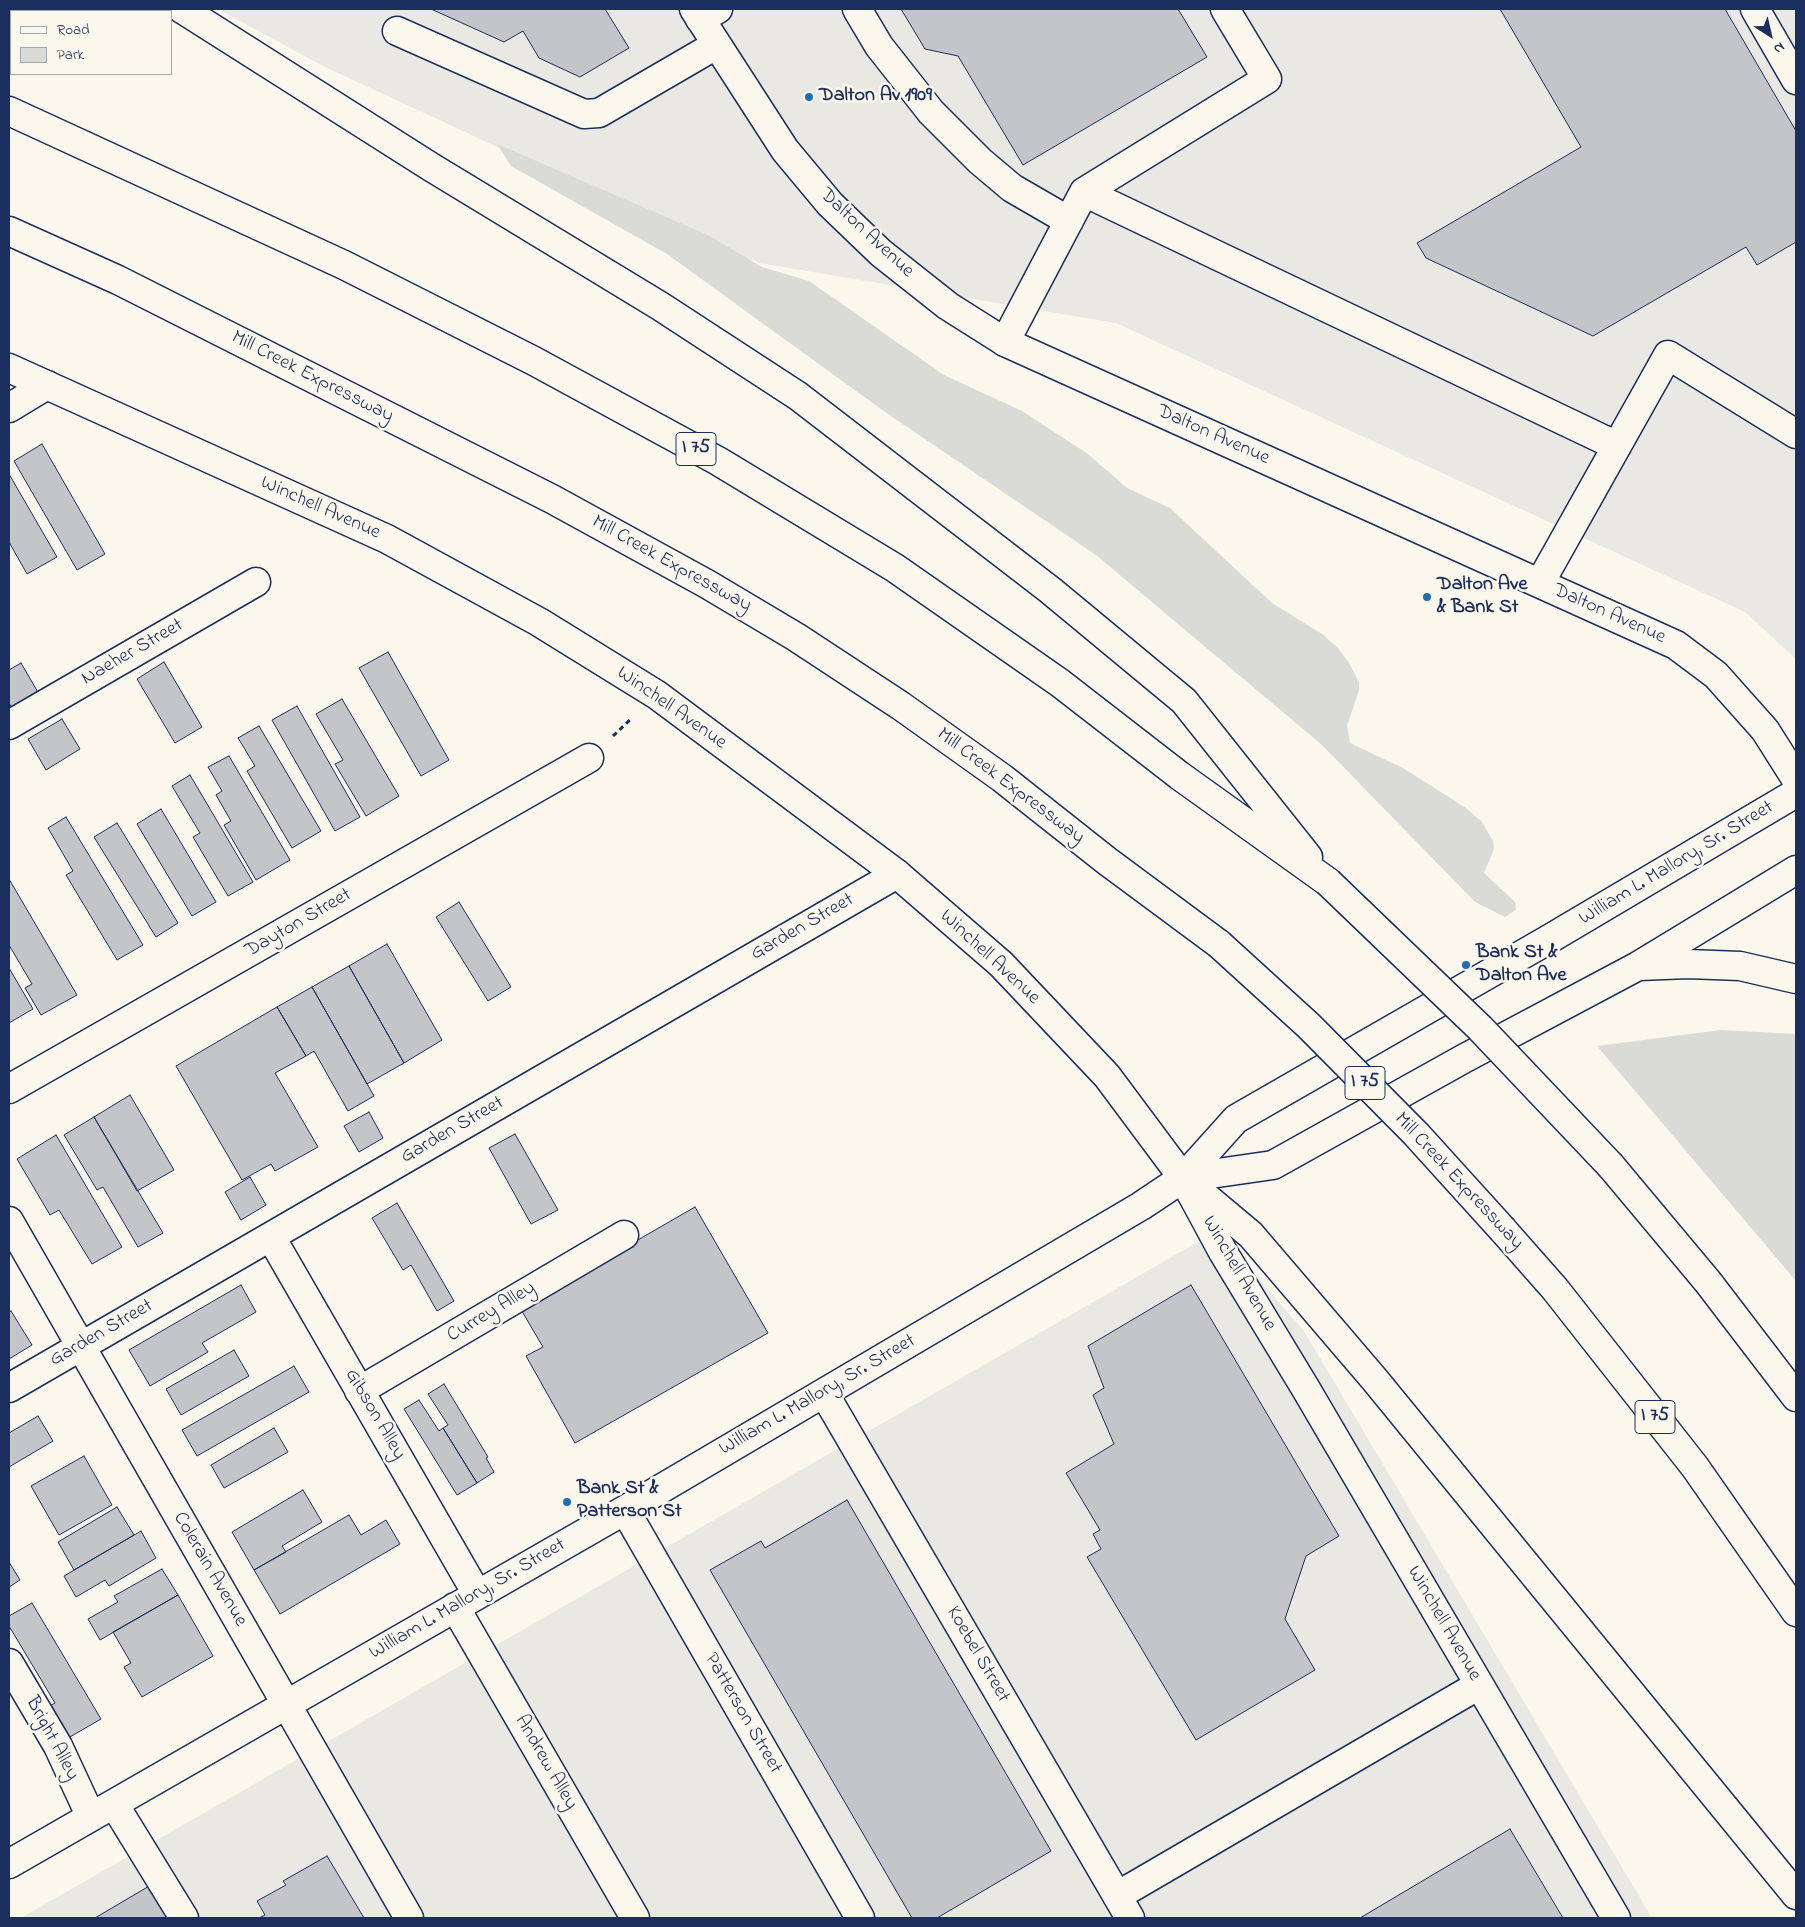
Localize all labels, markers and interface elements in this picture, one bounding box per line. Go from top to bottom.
legend [10,10,172,75]
north arrow [1745,10,1795,60]
text: Road [57,19,90,41]
text: N [1769,36,1789,59]
text: Park [57,44,84,66]
place label: Dalton Av 1909 [819,85,932,109]
marker: Dalton Av 1909 [803,91,815,103]
street label: Dalton Avenue [814,184,918,284]
street label: Mill Creek Expressway [227,327,397,429]
street label: Dalton Avenue [1153,401,1273,471]
road number: I 75 [676,432,716,466]
street label: Winchell Avenue [256,472,384,546]
street label: Mill Creek Expressway [587,511,755,619]
place label: Dalton Ave & Bank St [1437,574,1527,621]
street label: Dalton Avenue [1549,580,1669,650]
marker: Dalton Ave & Bank St [1421,591,1433,603]
street label: Naeher Street [78,614,188,692]
street label: Winchell Avenue [611,662,731,756]
street label: Mill Creek Expressway [931,724,1089,850]
street label: William L. Mallory, Sr. Street [1575,796,1779,932]
street label: Dayton Street [241,884,357,964]
street label: Garden Street [747,889,859,967]
street label: Winchell Avenue [934,905,1044,1011]
place label: Bank St & Dalton Ave [1476,942,1566,989]
marker: Bank St & Dalton Ave [1460,959,1472,971]
road number: I 75 [1345,1066,1385,1100]
street label: Garden Street [397,1092,509,1170]
street label: Mill Creek Expressway [1388,1108,1528,1256]
street label: Winchell Avenue [1195,1212,1281,1336]
street label: Currey Alley [443,1277,541,1349]
street label: Garden Street [46,1295,158,1373]
street label: William L. Mallory, Sr. Street [716,1330,920,1462]
street label: Gibson Alley [338,1365,410,1465]
road number: I 75 [1635,1400,1675,1434]
place label: Bank St & Patterson St [577,1478,682,1525]
marker: Bank St & Patterson St [561,1496,573,1508]
street label: Colerain Avenue [167,1508,251,1632]
street label: William L. Mallory, Sr. Street [366,1534,570,1666]
street label: Winchell Avenue [1400,1562,1486,1686]
street label: Koebel Street [940,1603,1014,1707]
street label: Patterson Street [698,1649,786,1779]
street label: Bright Alley [19,1693,83,1785]
street label: Andrew Alley [508,1711,582,1815]

